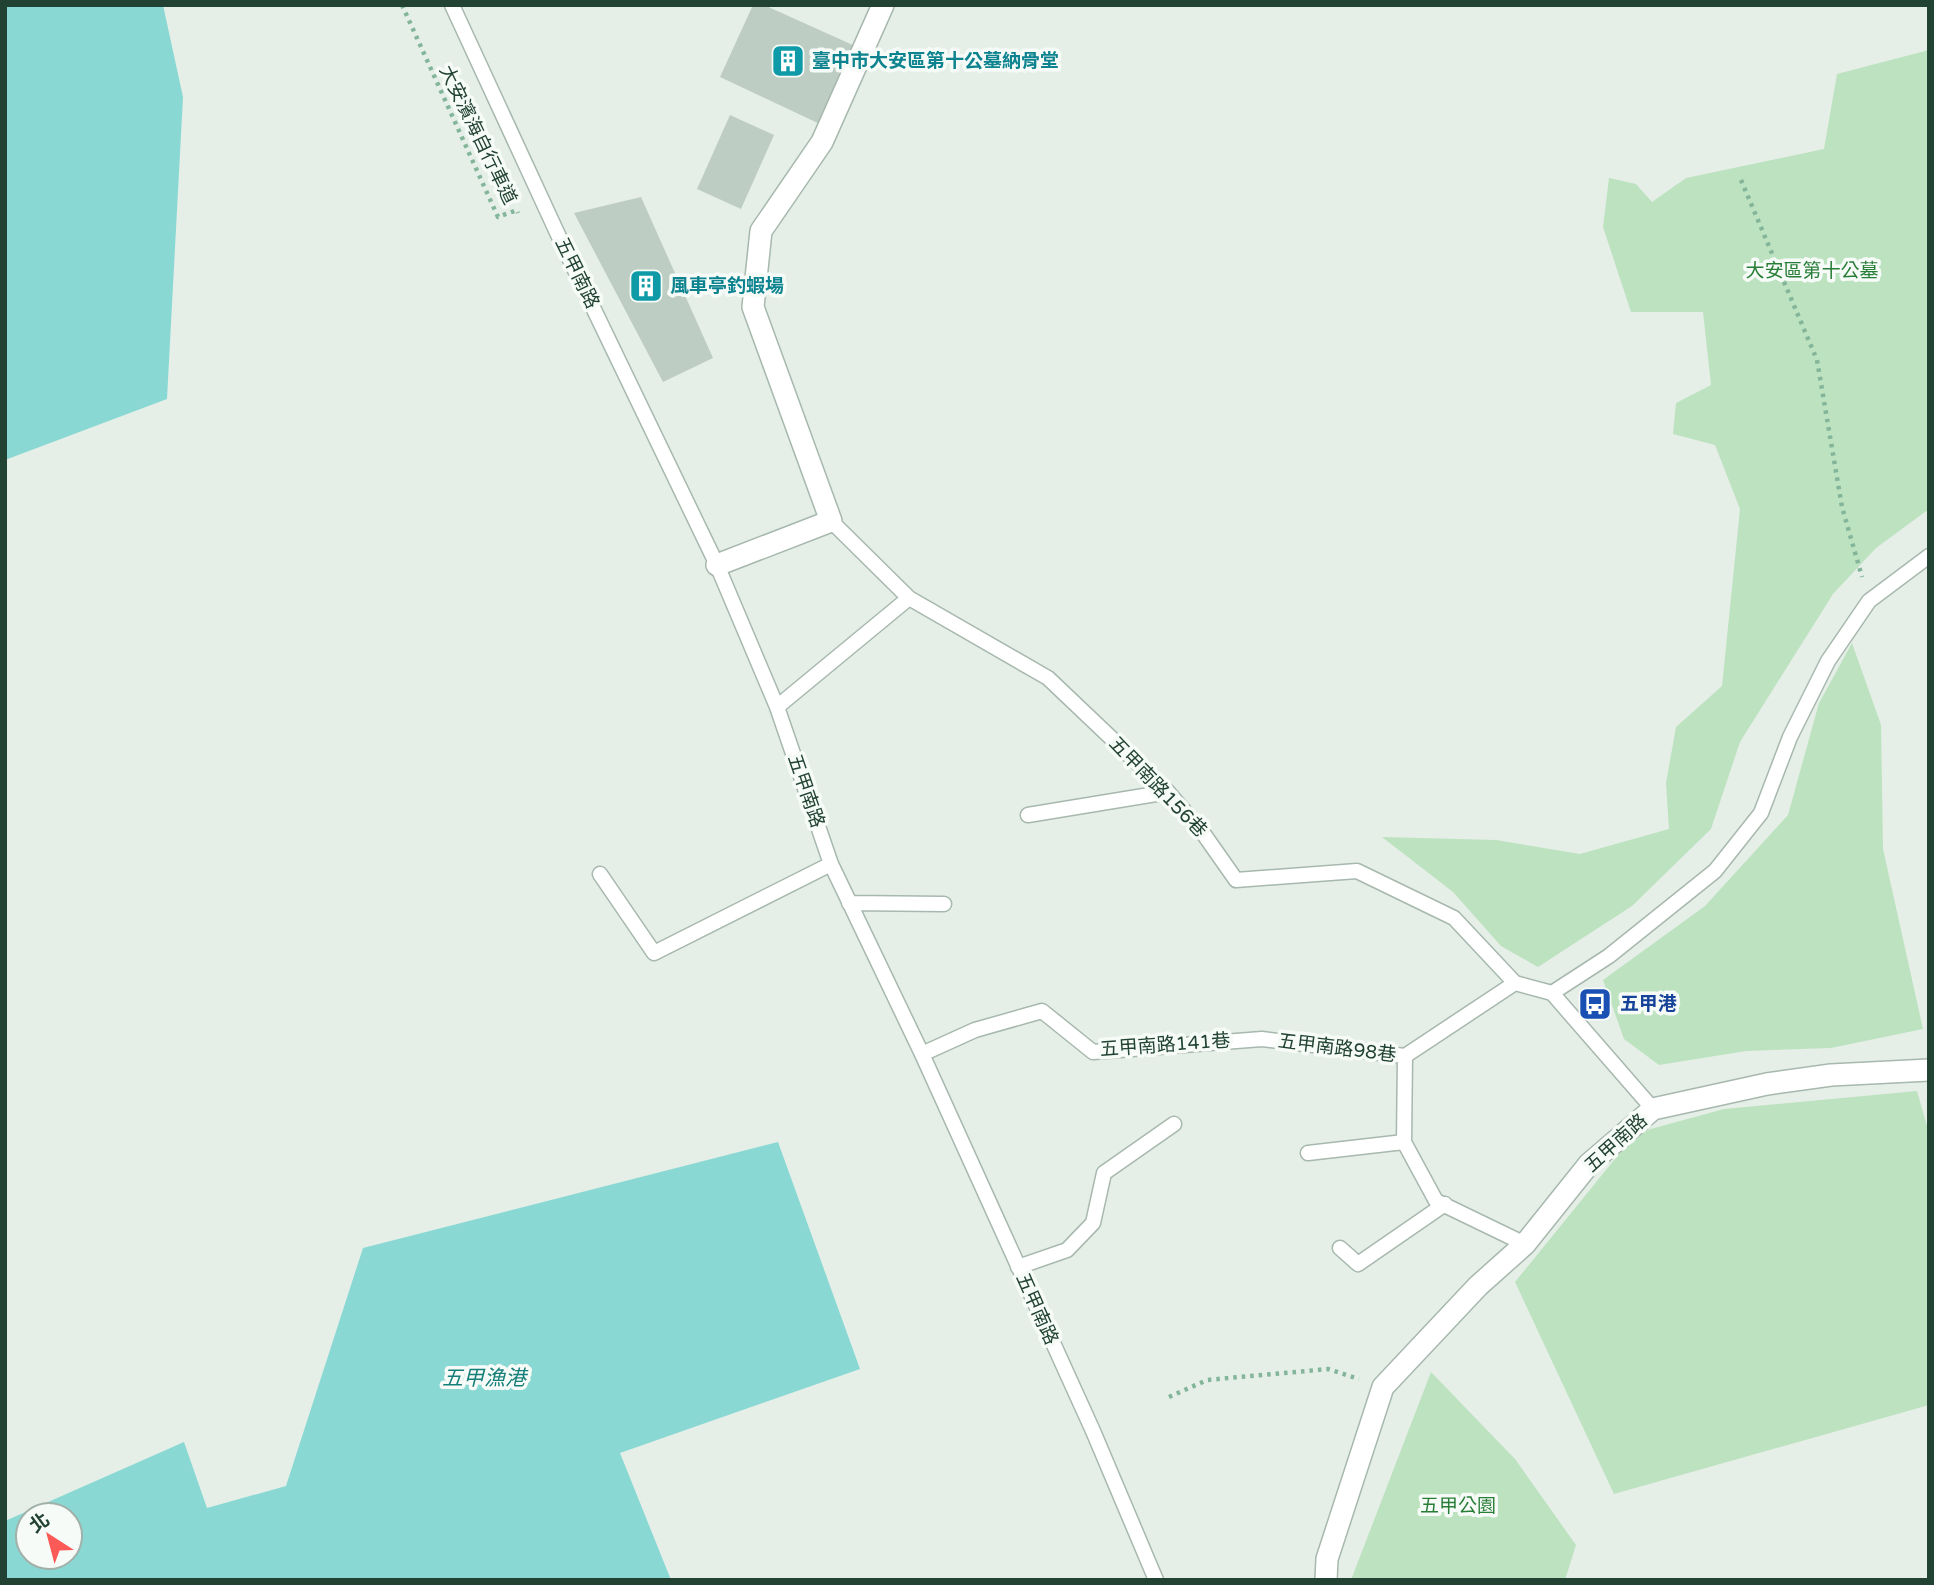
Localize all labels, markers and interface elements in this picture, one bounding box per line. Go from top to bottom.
building icon: 臺中市大安區第十公墓納骨堂 [769,42,807,80]
place label: 臺中市大安區第十公墓納骨堂 [812,50,1059,72]
street label: 大安濱海自行車道 [435,62,521,208]
street label: 五甲南路 [550,234,604,312]
park label: 大安區第十公墓 [1745,260,1879,282]
building icon: 風車亭釣蝦場 [627,267,665,305]
place label: 風車亭釣蝦場 [670,275,784,297]
street label: 五甲南路156巷 [1105,732,1211,842]
street label: 五甲南路 [783,751,829,831]
bus stop icon: 五甲港 [1576,985,1614,1023]
place label: 五甲港 [1620,993,1677,1015]
street label: 五甲南路141巷 [1099,1029,1231,1061]
street label: 五甲南路98巷 [1277,1030,1397,1066]
street label: 五甲南路 [1580,1109,1652,1177]
street label: 五甲南路 [1011,1270,1063,1348]
water label: 五甲漁港 [442,1366,529,1391]
park label: 五甲公園 [1420,1495,1496,1517]
north arrow [14,1501,84,1571]
text: 北 [25,1509,54,1538]

